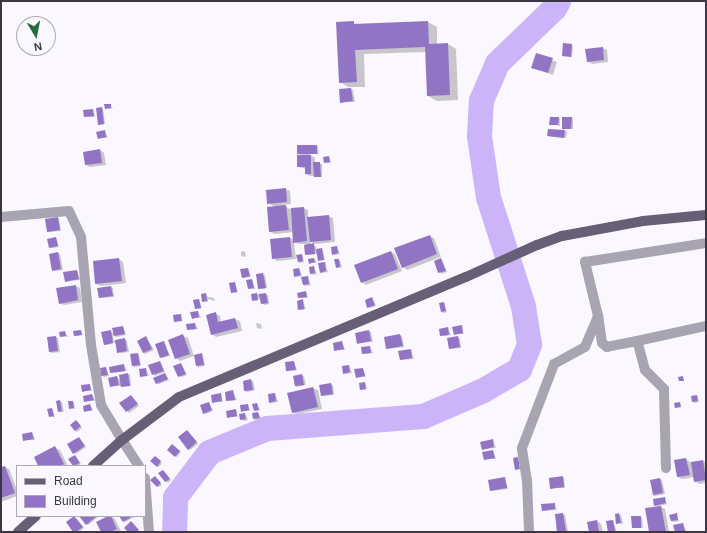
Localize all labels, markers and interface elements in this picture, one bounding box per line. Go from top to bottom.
north arrow [16,16,56,56]
text: N [33,40,43,53]
legend [16,465,146,517]
text: Road [54,474,83,488]
text: Building [54,494,97,508]

